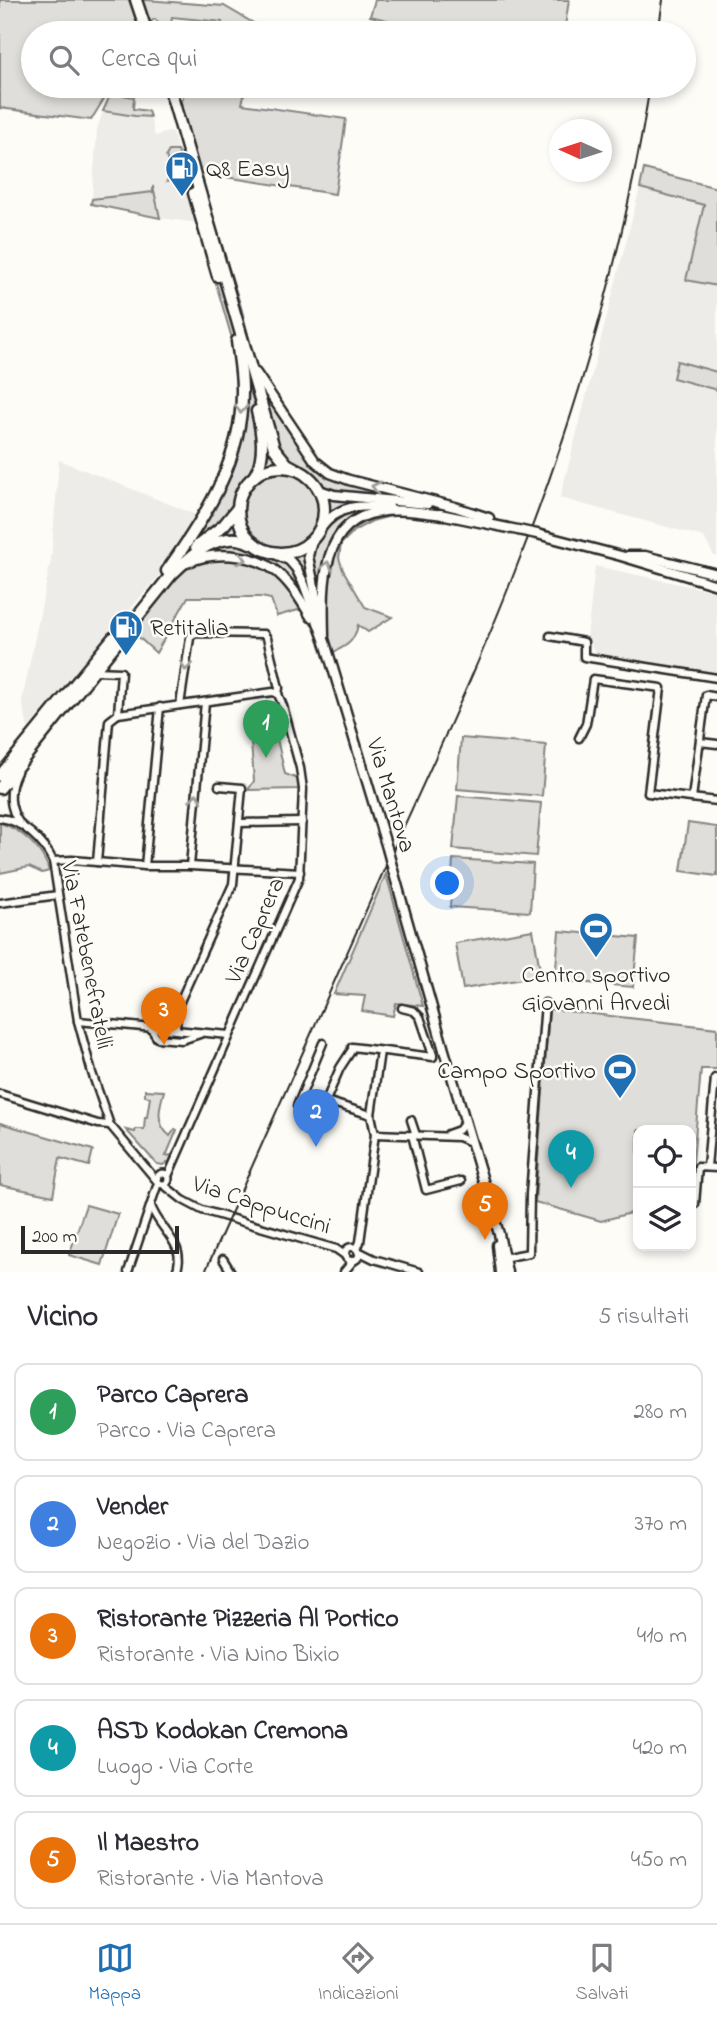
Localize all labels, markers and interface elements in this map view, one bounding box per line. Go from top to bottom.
search box [21,21,696,98]
icon: search [45,41,83,79]
text: Cerca qui [101,41,197,79]
north arrow [549,119,612,182]
fuel station icon: Q8 Easy [163,149,201,198]
place label: Q8 Easy [206,153,290,189]
one-way arrow [234,403,249,414]
one-way arrow [370,481,382,495]
one-way arrow [236,550,248,565]
one-way arrow [319,560,334,572]
fuel station icon: Retitalia [107,608,145,657]
place label: Retitalia [150,612,229,647]
one-way arrow [179,660,194,672]
pin: 1 [243,700,289,758]
street label: Via Mantova [355,733,424,857]
one-way arrow [188,792,203,803]
street label: Via Fatebenefratelli [50,857,121,1053]
your location [430,866,464,900]
street label: Via Caprera [217,872,295,991]
sports icon: Centro sportivo Giovanni Arvedi [577,910,615,959]
place label: Centro sportivo Giovanni Arvedi [521,959,671,1022]
pin: 3 [141,987,187,1045]
sports icon: Campo Sportivo [601,1051,639,1100]
place label: Campo Sportivo [437,1055,596,1090]
pin: 2 [293,1089,339,1147]
map controls [633,1125,696,1251]
button: locate [633,1125,696,1188]
pin: 4 [548,1130,594,1188]
street label: Via Cappuccini [187,1167,335,1245]
pin: 5 [462,1182,508,1240]
button: layers [633,1188,696,1251]
scale bar [21,1223,178,1255]
text: 200 m [32,1224,77,1251]
text: Vicino [28,1296,98,1340]
text: 5 risultati [598,1301,689,1334]
text: Parco Caprera [97,1377,248,1415]
text: 1 [49,1396,57,1429]
text: 280 m [633,1396,687,1429]
text: Parco · Via Caprera [97,1415,276,1448]
text: Vender [97,1489,168,1527]
text: 2 [47,1508,59,1541]
text: 370 m [634,1508,687,1541]
text: Negozio · Via del Dazio [97,1527,309,1560]
text: Ristorante Pizzeria Al Portico [97,1601,399,1639]
text: 3 [48,1620,58,1653]
text: 410 m [637,1620,687,1653]
text: Ristorante · Via Nino Bixio [97,1639,340,1672]
text: ASD Kodokan Cremona [97,1713,348,1751]
text: 4 [48,1732,58,1765]
text: 420 m [633,1732,687,1765]
text: Luogo · Via Corte [97,1751,253,1784]
text: Il Maestro [97,1825,199,1863]
text: 5 [46,1844,60,1877]
text: 450 m [631,1844,687,1877]
text: Ristorante · Via Mantova [97,1863,324,1896]
tab: Mappa [88,1939,141,2008]
tab: Indicazioni [318,1939,399,2008]
tab: Salvati [575,1939,629,2008]

